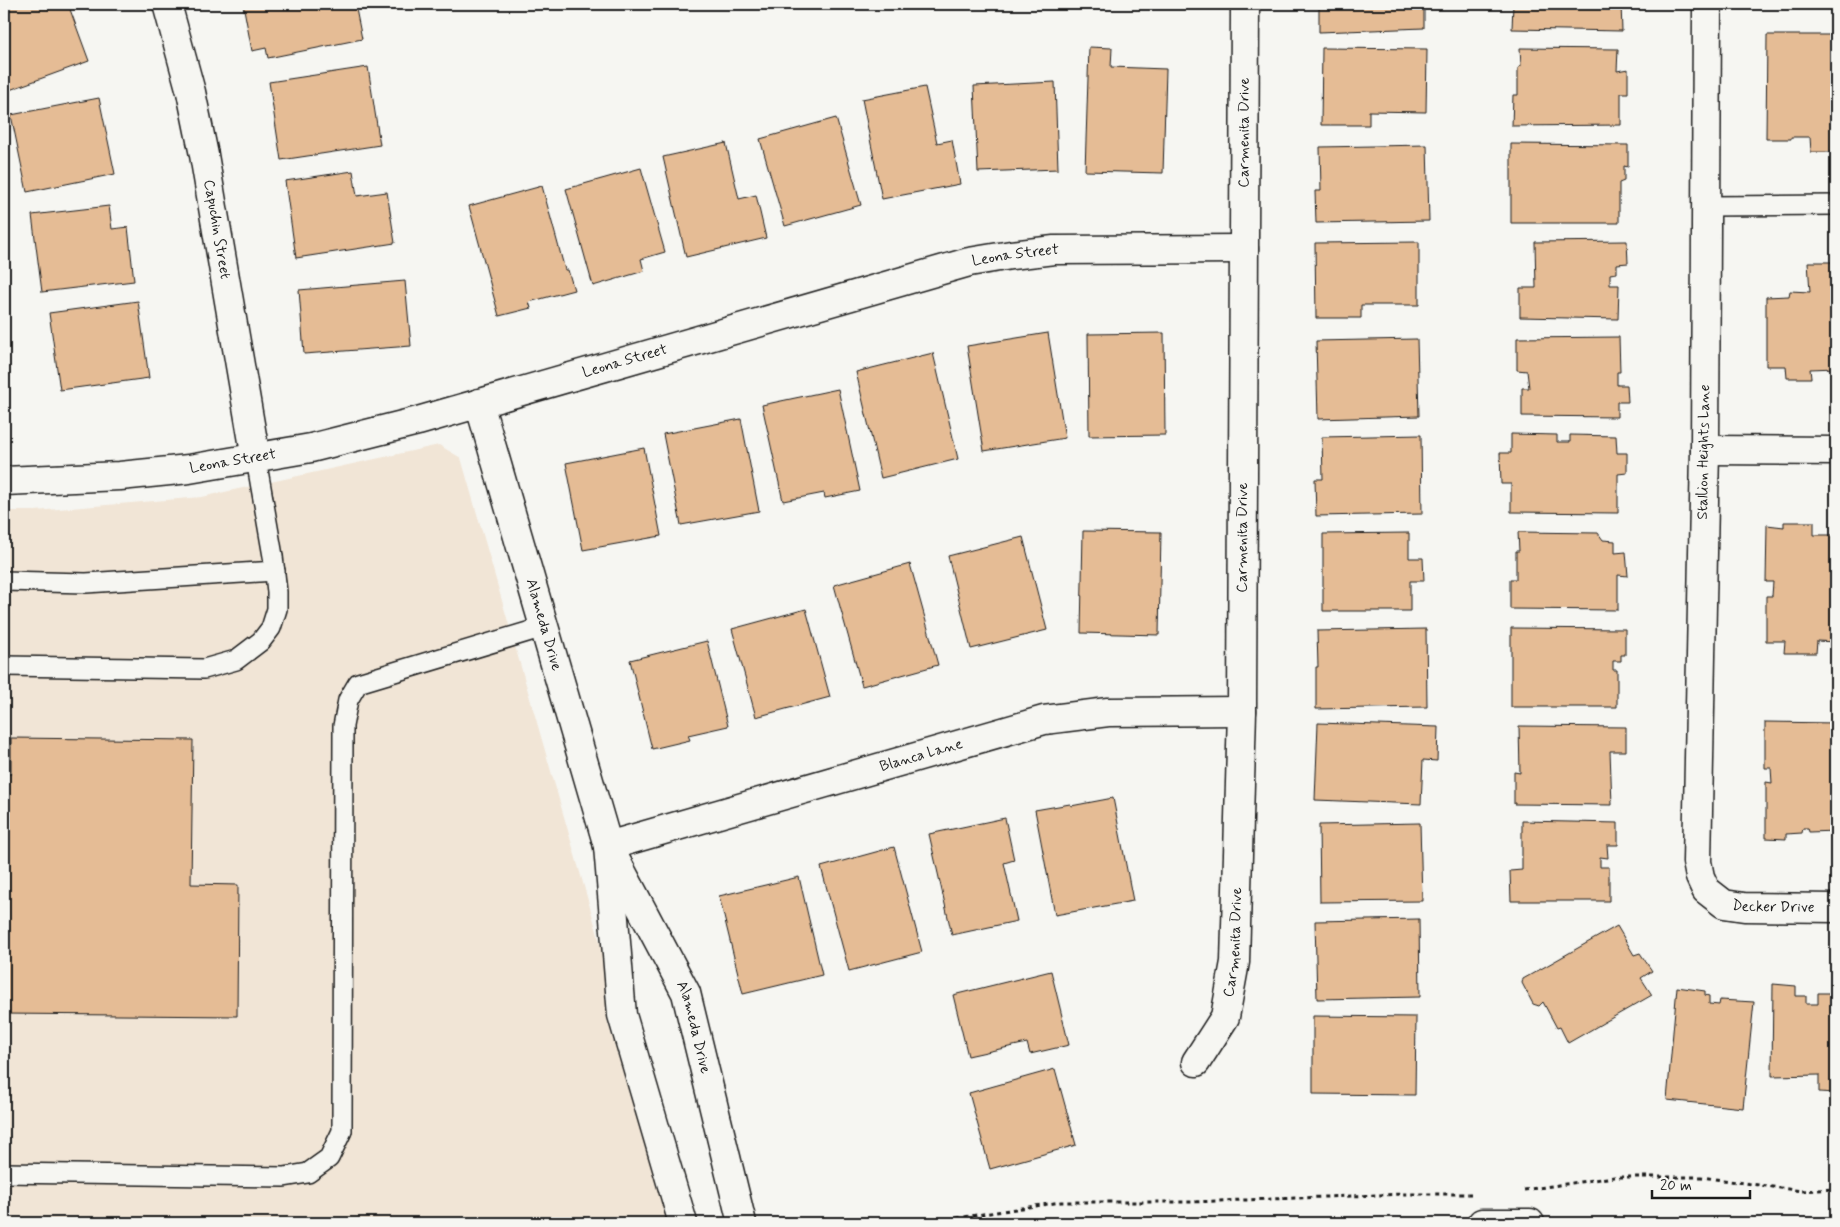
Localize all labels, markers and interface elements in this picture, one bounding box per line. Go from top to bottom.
street label: Carmenita Drive [1234,77,1255,188]
street label: Capuchin Street [198,178,235,281]
street label: Leona Street [970,240,1059,271]
street label: Leona Street [580,340,670,383]
street label: Stallion Heights Lane [1693,384,1715,520]
street label: Leona Street [188,444,278,479]
street label: Carmenita Drive [1233,482,1253,593]
street label: Alameda Drive [521,576,567,673]
street label: Blanca Lane [877,734,965,777]
street label: Carmenita Drive [1219,887,1247,999]
street label: Decker Drive [1731,895,1815,918]
street label: Alameda Drive [671,977,715,1076]
scale bar [1652,1167,1750,1199]
text: 20 m [1660,1176,1692,1196]

